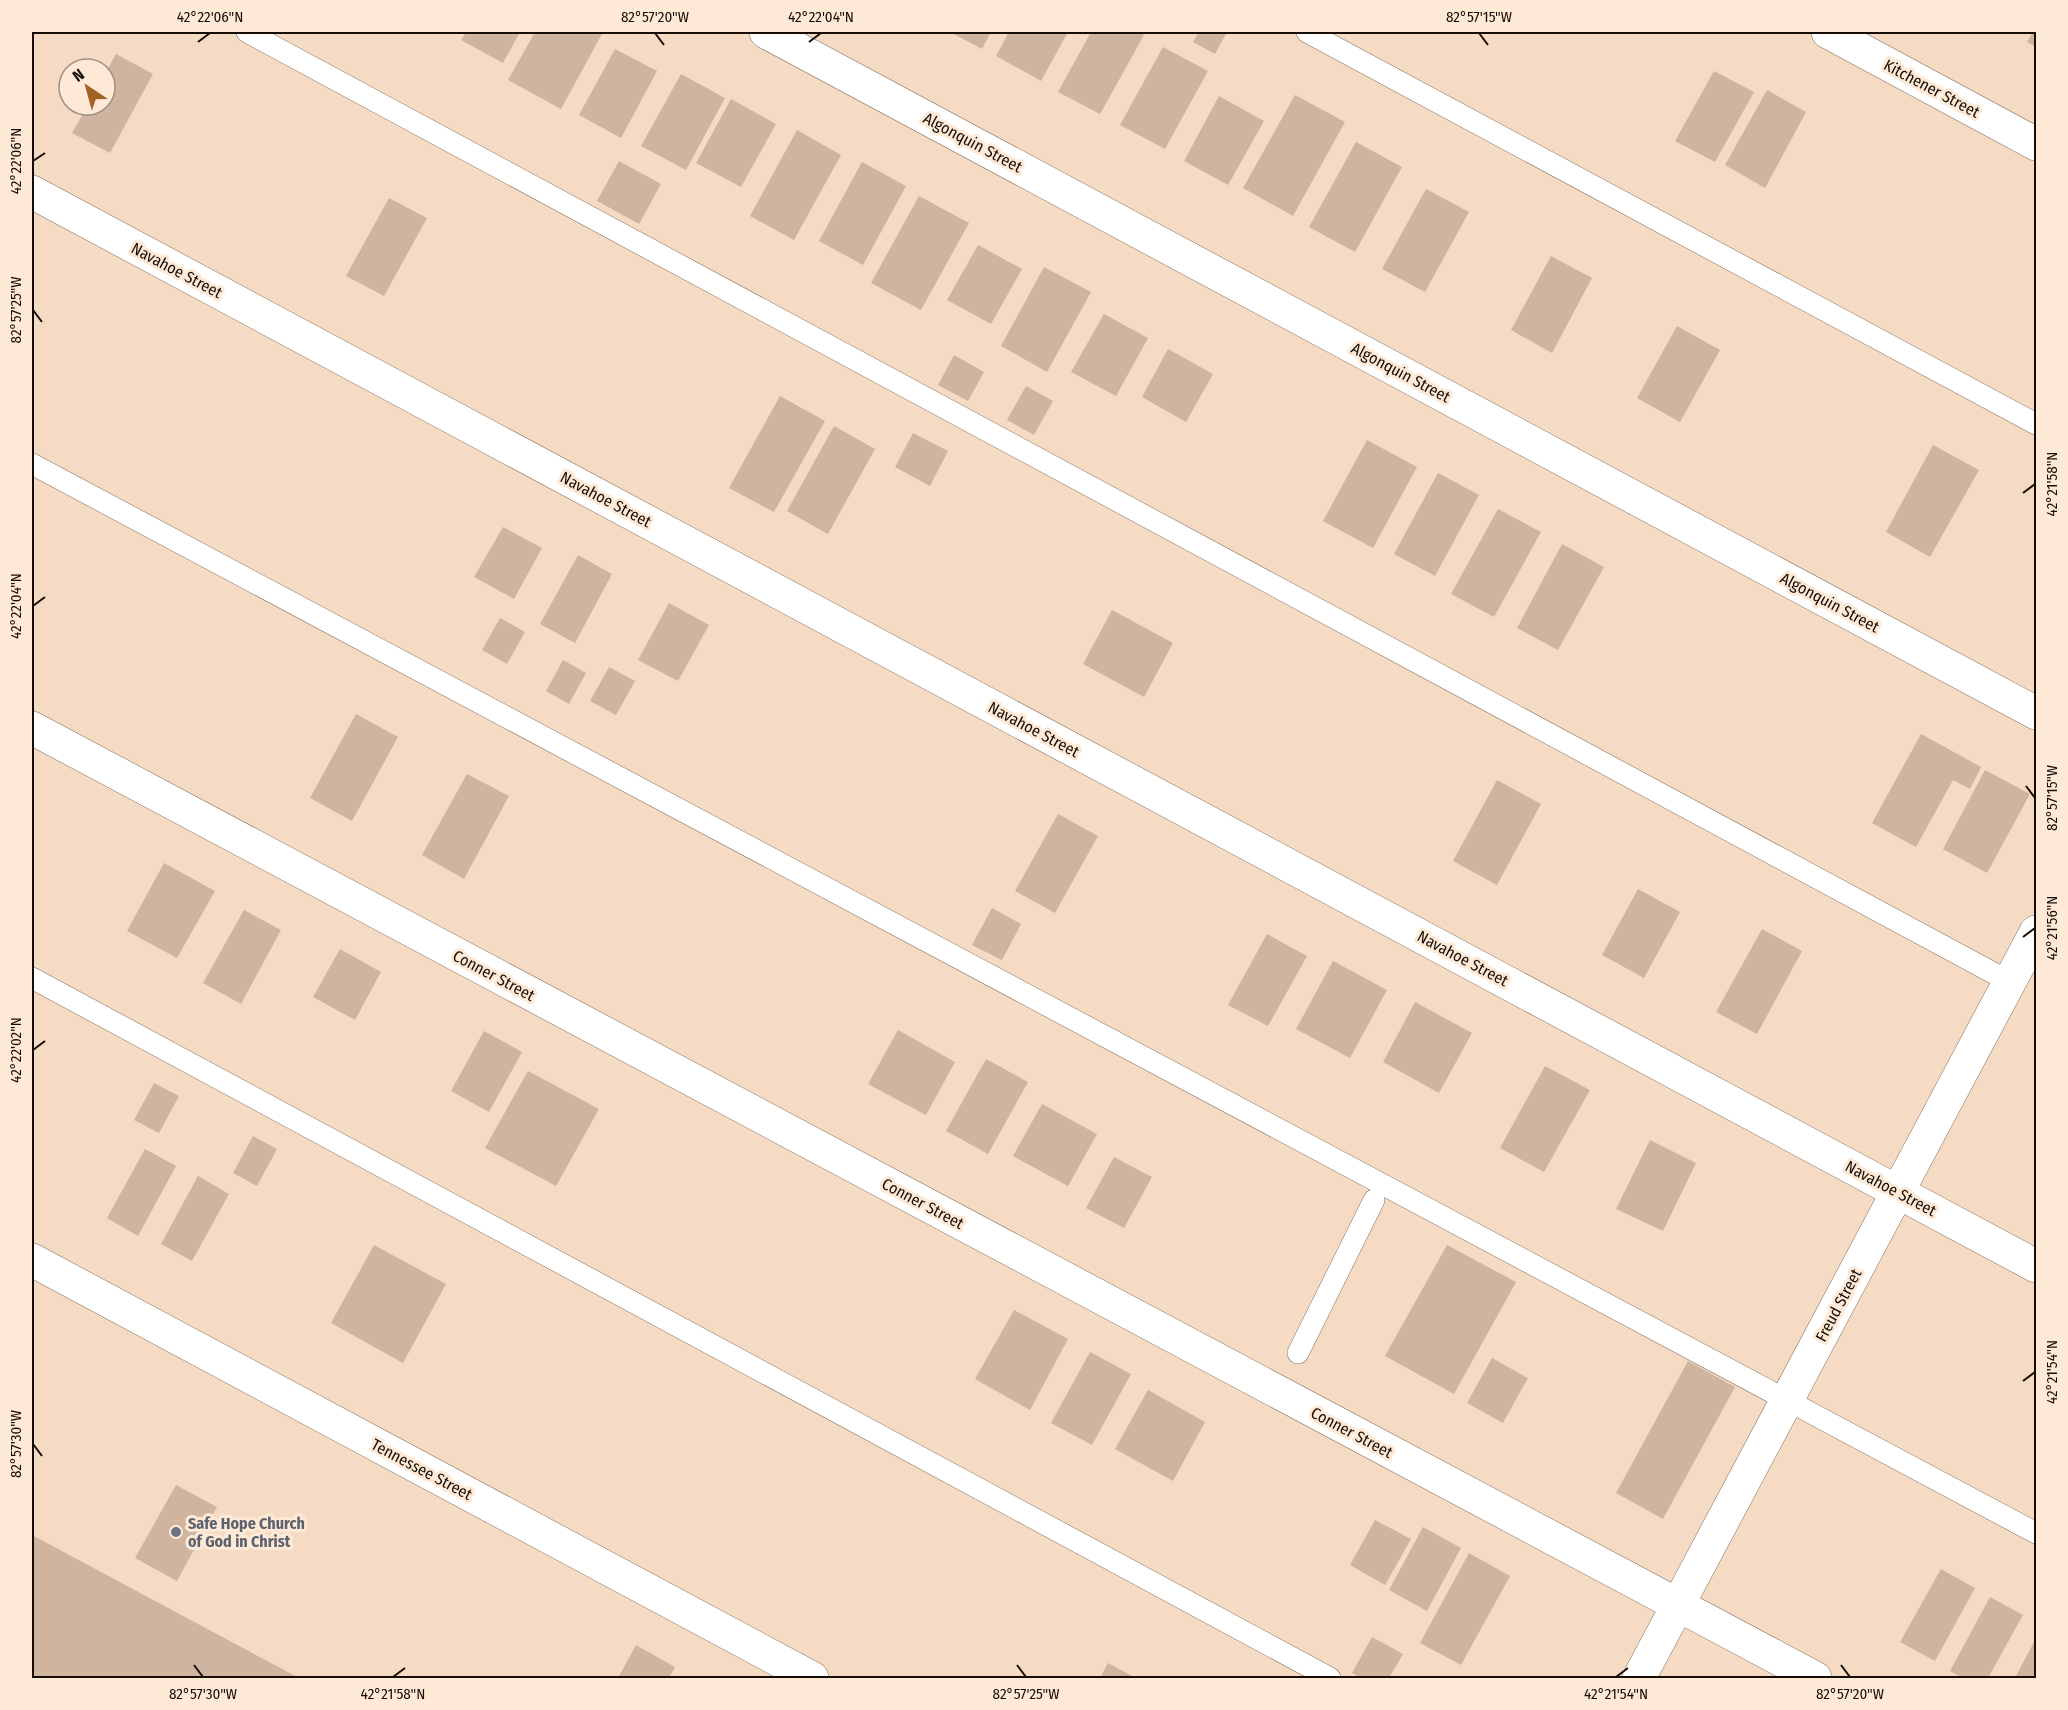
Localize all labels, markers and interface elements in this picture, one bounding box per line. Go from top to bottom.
text: 42°22'06"N [177,8,243,26]
text: 82°57'20"W [621,8,689,26]
text: 42°22'04"N [788,8,854,26]
text: 82°57'15"W [1446,8,1512,26]
street label: Kitchener Street [1881,55,1984,122]
north arrow [57,57,117,117]
text: N [69,65,88,86]
street label: Algonquin Street [920,108,1026,177]
text: 42°22'06"N [7,128,25,194]
street label: Navahoe Street [128,239,226,303]
text: 82°57'25"W [7,277,25,343]
street label: Algonquin Street [1348,338,1454,407]
text: 42°21'58"N [2043,452,2061,516]
street label: Navahoe Street [557,468,655,532]
street label: Algonquin Street [1777,568,1883,637]
text: 42°22'04"N [7,573,25,639]
street label: Navahoe Street [985,698,1083,762]
text: 82°57'15"W [2043,765,2061,831]
text: 42°21'56"N [2043,896,2061,960]
street label: Navahoe Street [1414,927,1512,991]
street label: Conner Street [450,946,538,1005]
text: 42°22'02"N [7,1017,25,1083]
street label: Navahoe Street [1842,1157,1940,1221]
street label: Conner Street [879,1174,967,1233]
street label: Freud Street [1811,1265,1866,1345]
text: 42°21'54"N [2043,1340,2061,1404]
street label: Conner Street [1308,1403,1396,1462]
text: 82°57'30"W [7,1410,25,1478]
street label: Tennessee Street [368,1435,476,1504]
place label: Safe Hope Church of God in Christ [188,1514,305,1551]
marker: Safe Hope Church of God in Christ [169,1525,183,1539]
text: 82°57'30"W [169,1685,237,1703]
text: 42°21'58"N [361,1685,425,1703]
text: 82°57'25"W [993,1685,1059,1703]
text: 42°21'54"N [1584,1685,1648,1703]
text: 82°57'20"W [1816,1685,1884,1703]

